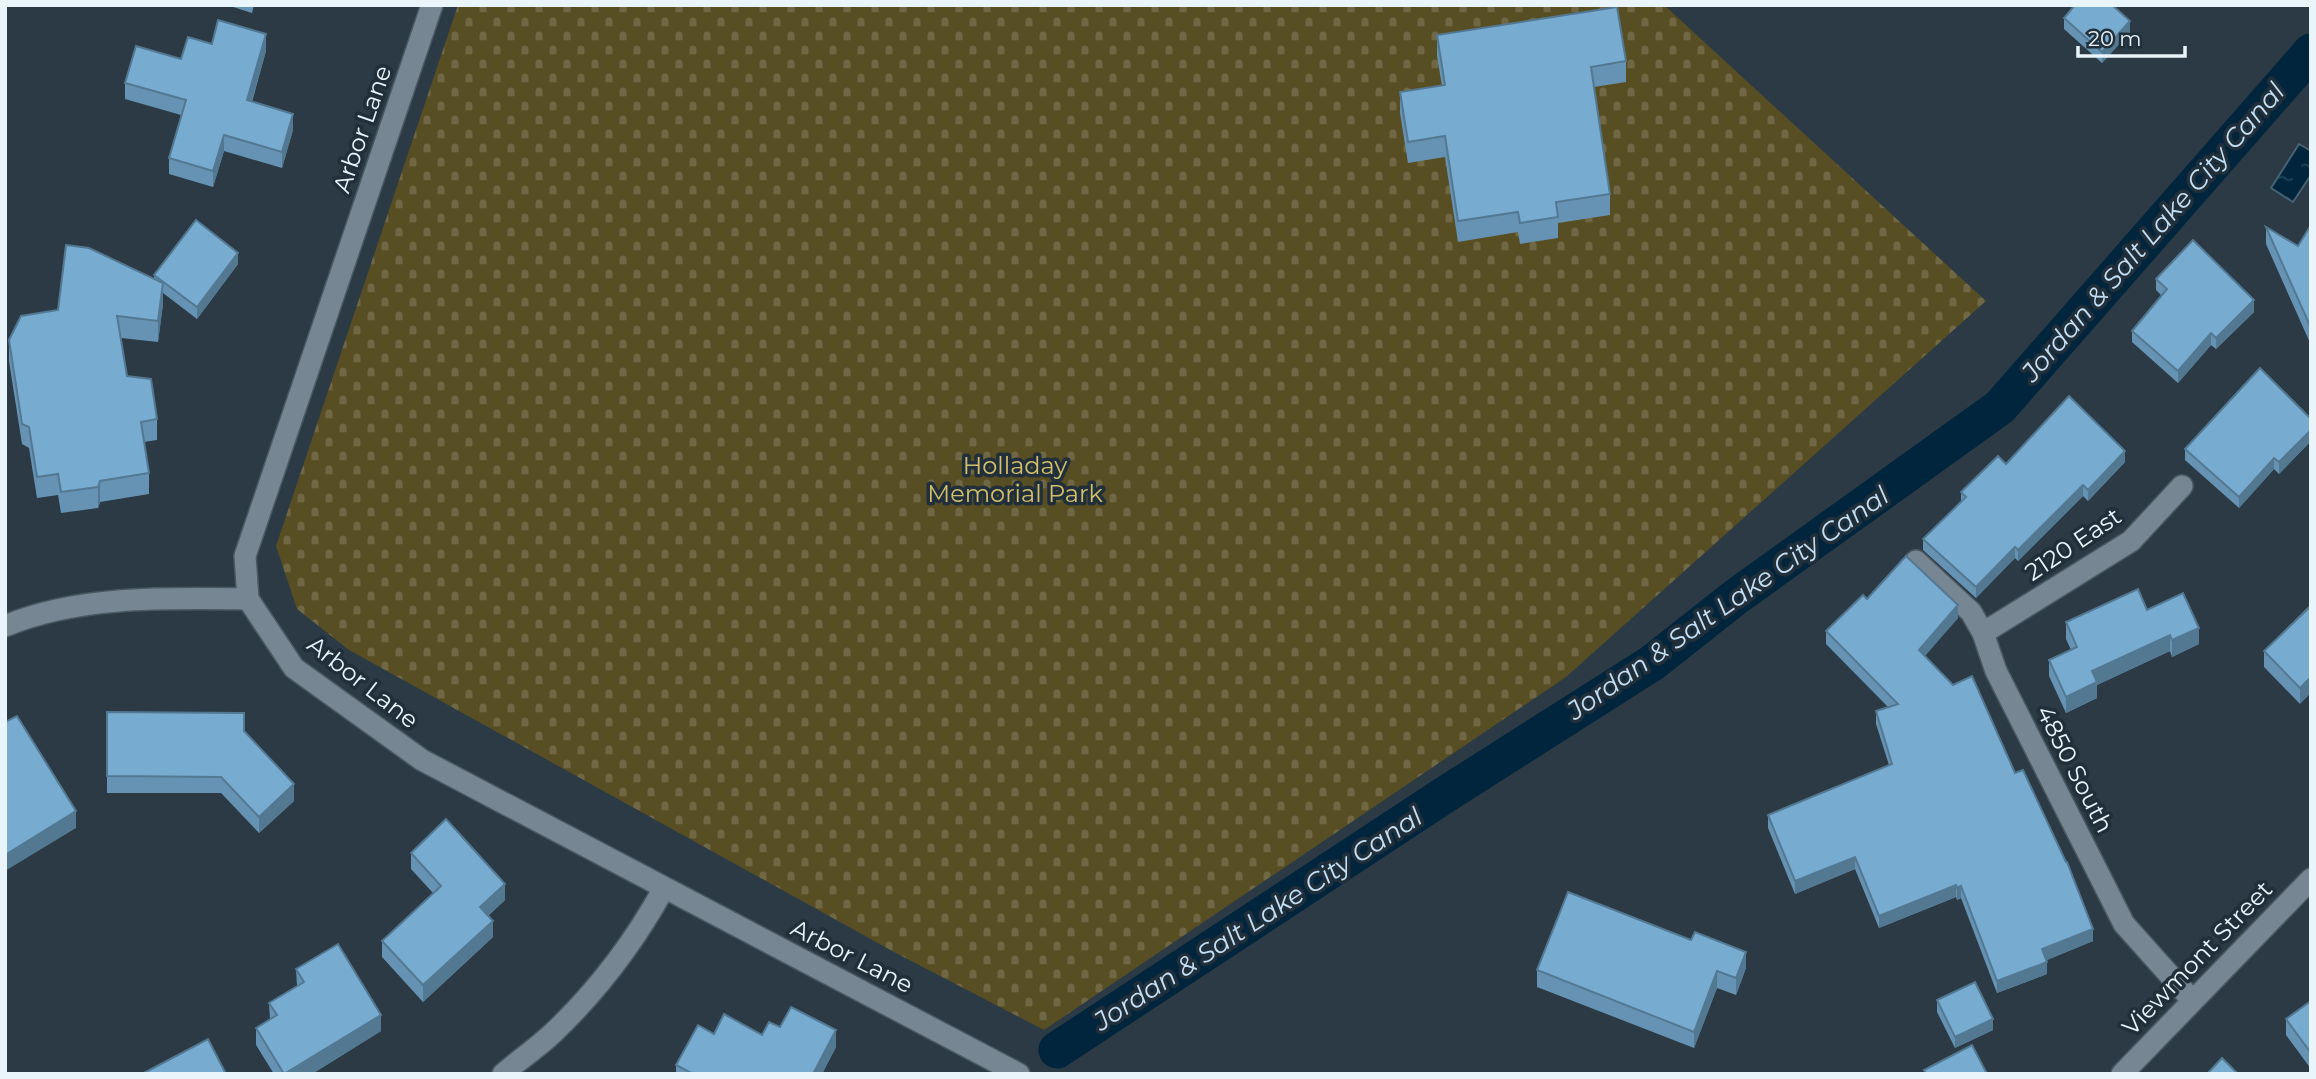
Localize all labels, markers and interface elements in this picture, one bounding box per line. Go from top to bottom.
scale bar [2078,14,2185,58]
text: 20 m [2088,26,2142,51]
street label: Arbor Lane [327,61,397,197]
water label: Jordan & Salt Lake City Canal [2014,76,2291,389]
park label: Holladay Memorial Park [927,451,1103,508]
water label: Jordan & Salt Lake City Canal [1560,479,1895,727]
street label: 2120 East [2019,501,2127,587]
street label: Arbor Lane [302,630,424,734]
street label: 4850 South [2031,700,2119,838]
water label: Jordan & Salt Lake City Canal [1087,801,1428,1038]
street label: Viewmont Street [2116,875,2278,1041]
street label: Arbor Lane [786,913,918,999]

